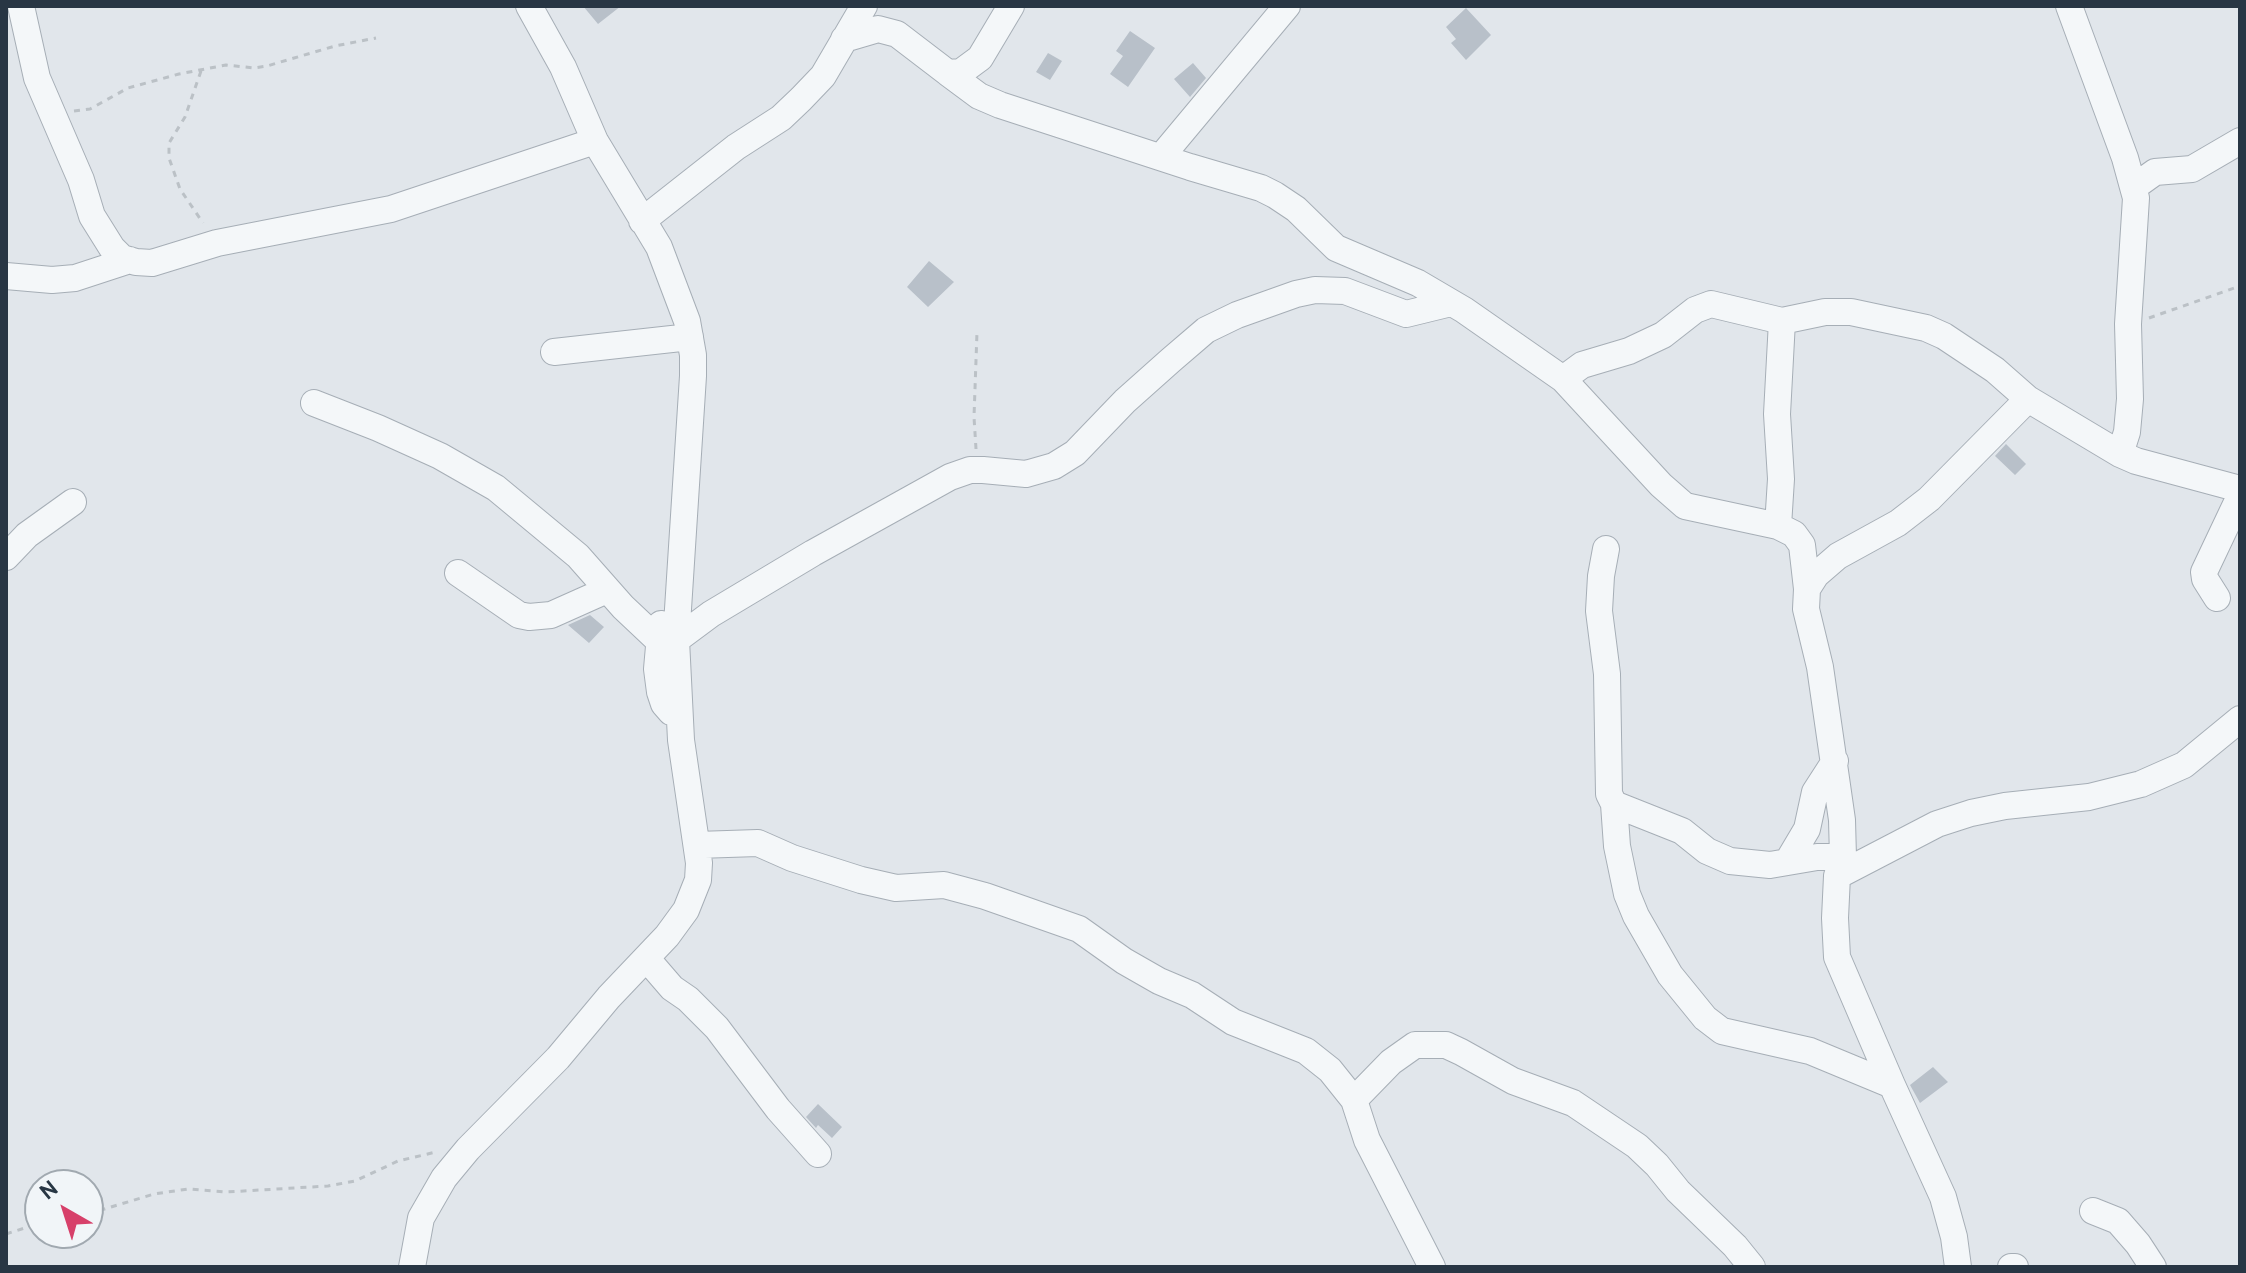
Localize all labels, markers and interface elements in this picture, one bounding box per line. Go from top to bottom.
north arrow [24,1169,104,1249]
text: N [35,1176,64,1207]

